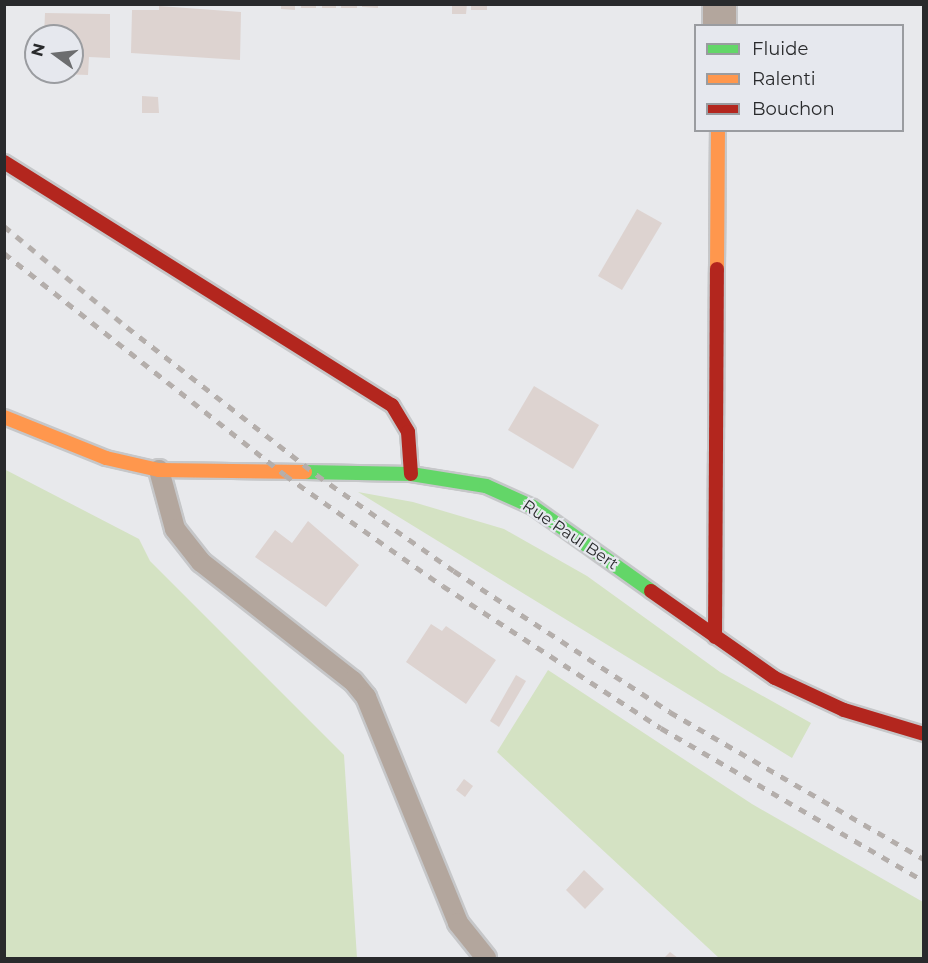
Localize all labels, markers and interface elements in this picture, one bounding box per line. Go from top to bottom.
north arrow [24,24,84,84]
legend [694,24,904,132]
text: Fluide [752,38,808,60]
text: N [27,41,49,58]
text: Ralenti [752,68,816,90]
text: Bouchon [752,98,835,120]
street label: Rue Paul Bert [519,496,621,574]

